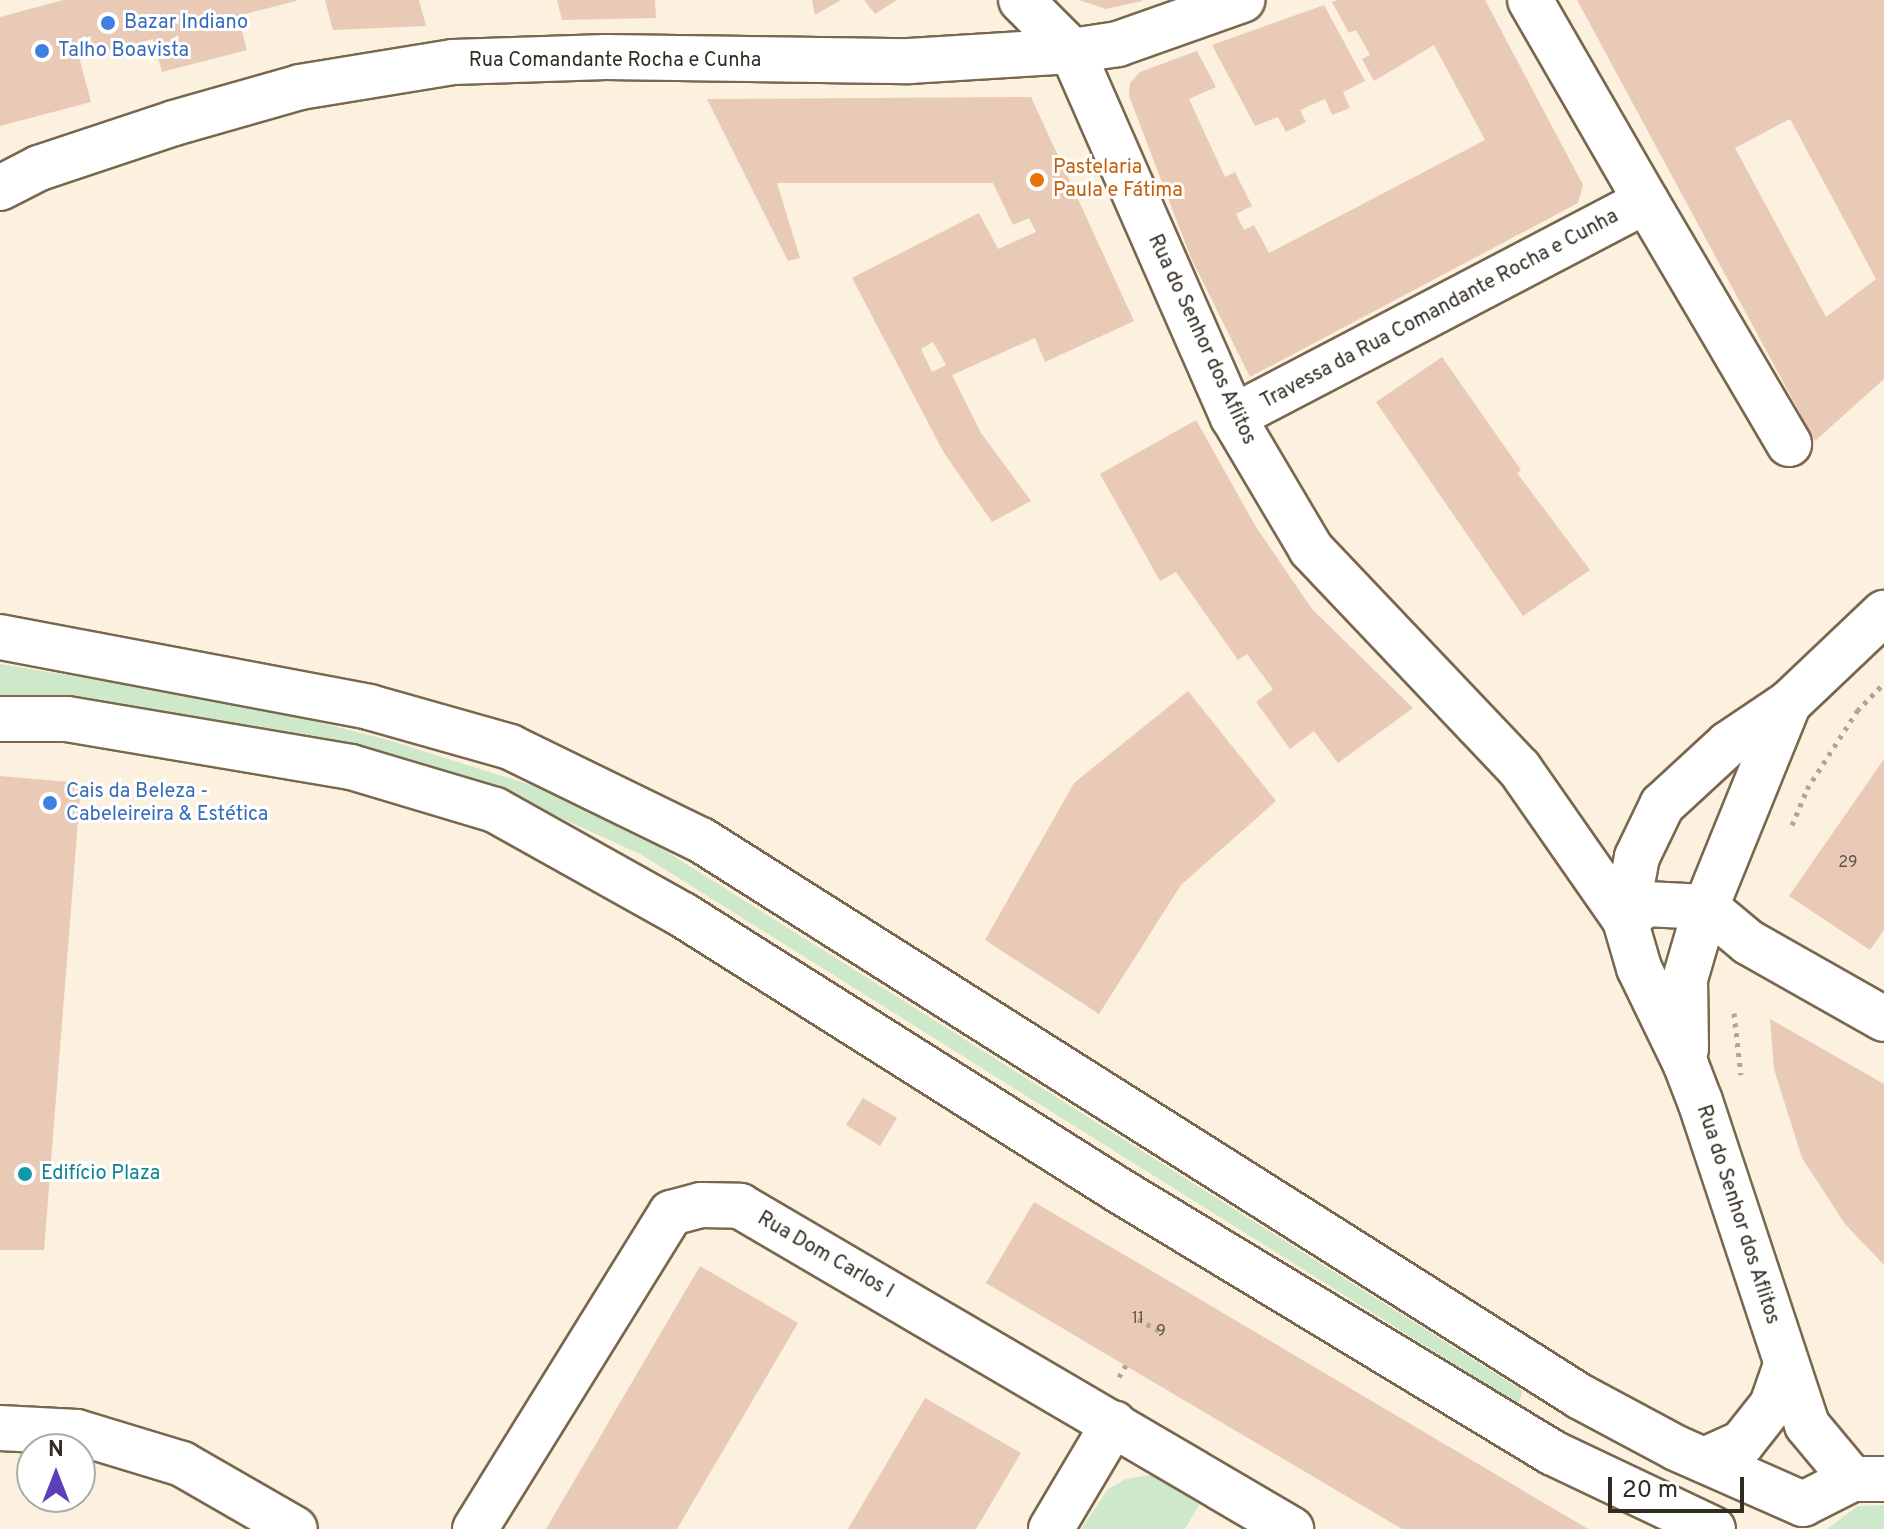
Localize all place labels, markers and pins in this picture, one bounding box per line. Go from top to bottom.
place label: Bazar Indiano [124,11,248,35]
marker: Bazar Indiano [99,14,117,32]
place label: Talho Boavista [58,39,189,63]
marker: Talho Boavista [33,42,51,60]
place label: Pastelaria Paula e Fátima [1053,156,1183,203]
marker: Pastelaria Paula e Fátima [1028,171,1046,189]
place label: Cais da Beleza - Cabeleireira & Estética [66,780,268,827]
marker: Cais da Beleza - Cabeleireira & Estética [41,794,59,812]
place label: Edifício Plaza [41,1162,160,1186]
marker: Edifício Plaza [16,1165,34,1183]

